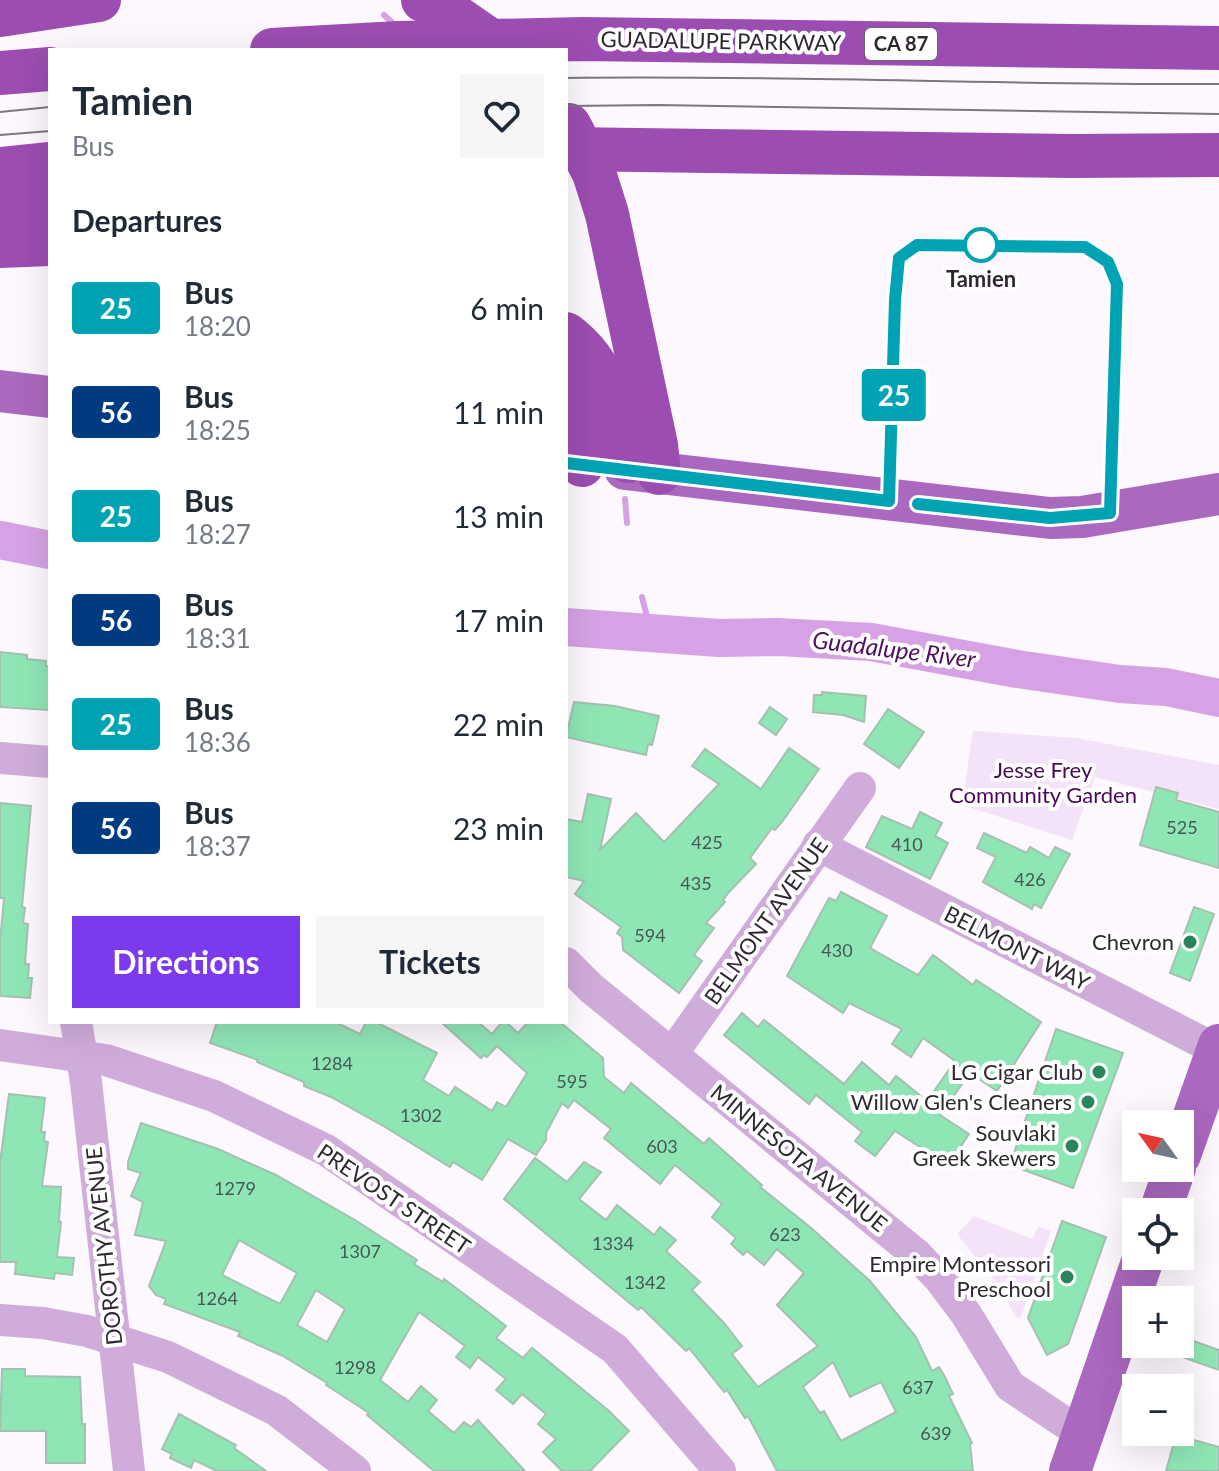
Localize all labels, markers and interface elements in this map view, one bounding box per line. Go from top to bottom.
street label: GUADALUPE PARKWAY [600,25,842,56]
road number: CA 87 [865,28,937,60]
button: heart [460,74,544,158]
text: Tamien [72,77,193,123]
text: Bus [72,130,114,162]
text: Departures [72,202,222,238]
marker: Tamien [964,228,998,262]
place label: Tamien [946,265,1016,292]
text: Bus [184,274,234,310]
text: 6 min [470,290,544,326]
text: 25 [100,291,132,325]
text: 18:20 [184,310,251,342]
line badge: 25 [858,369,930,421]
text: Bus [184,378,234,414]
text: 25 [878,378,910,412]
text: 11 min [453,394,544,430]
text: 56 [100,395,132,429]
text: 18:25 [184,414,251,446]
text: Bus [184,482,234,518]
text: 13 min [453,498,544,534]
text: 25 [100,499,132,533]
text: 18:27 [184,518,251,550]
text: Bus [184,586,234,622]
text: 17 min [453,602,544,638]
text: 56 [100,603,132,637]
text: 18:31 [184,622,251,654]
water label: Guadalupe River [811,624,978,673]
text: Bus [184,690,234,726]
text: 22 min [453,706,544,742]
text: 25 [100,707,132,741]
text: 18:36 [184,726,251,758]
park label: Jesse Frey Community Garden [949,756,1137,808]
text: Bus [184,794,234,830]
text: 23 min [453,810,544,846]
text: 56 [100,811,132,845]
house number: 525 [1166,816,1198,838]
text: 18:37 [184,830,251,862]
house number: 425 [691,831,723,853]
street label: BELMONT AVENUE [698,832,833,1009]
house number: 410 [891,833,923,855]
house number: 426 [1014,868,1046,890]
house number: 435 [680,872,712,894]
street label: BELMONT WAY [940,899,1095,996]
button: Directions [72,916,300,1008]
button: Tickets [316,916,544,1008]
house number: 594 [634,924,666,946]
place label: Chevron [1092,928,1174,955]
marker: Chevron [1181,933,1199,951]
house number: 430 [821,939,853,961]
house number: 1284 [311,1052,353,1074]
place label: LG Cigar Club [951,1058,1083,1085]
marker: LG Cigar Club [1090,1063,1108,1081]
house number: 595 [556,1070,588,1092]
street label: MINNESOTA AVENUE [706,1078,893,1237]
place label: Willow Glen's Cleaners [851,1088,1072,1115]
marker: Willow Glen's Cleaners [1079,1093,1097,1111]
house number: 1302 [400,1104,442,1126]
north arrow [1122,1110,1194,1182]
map controls [1122,1110,1194,1446]
place label: Souvlaki Greek Skewers [912,1119,1056,1171]
house number: 603 [646,1135,678,1157]
street label: PREVOST STREET [313,1137,476,1260]
marker: Souvlaki Greek Skewers [1063,1137,1081,1155]
street label: DOROTHY AVENUE [80,1145,127,1347]
house number: 1279 [214,1177,256,1199]
button: locate [1122,1198,1194,1270]
house number: 623 [769,1223,801,1245]
house number: 1334 [592,1232,634,1254]
house number: 1307 [339,1240,381,1262]
place label: Empire Montessori Preschool [869,1250,1051,1302]
marker: Empire Montessori Preschool [1058,1268,1076,1286]
house number: 1342 [624,1271,666,1293]
button: + [1122,1286,1194,1358]
house number: 1264 [196,1287,238,1309]
house number: 1298 [334,1356,376,1378]
button: − [1122,1374,1194,1446]
house number: 637 [902,1376,934,1398]
house number: 639 [920,1422,952,1444]

